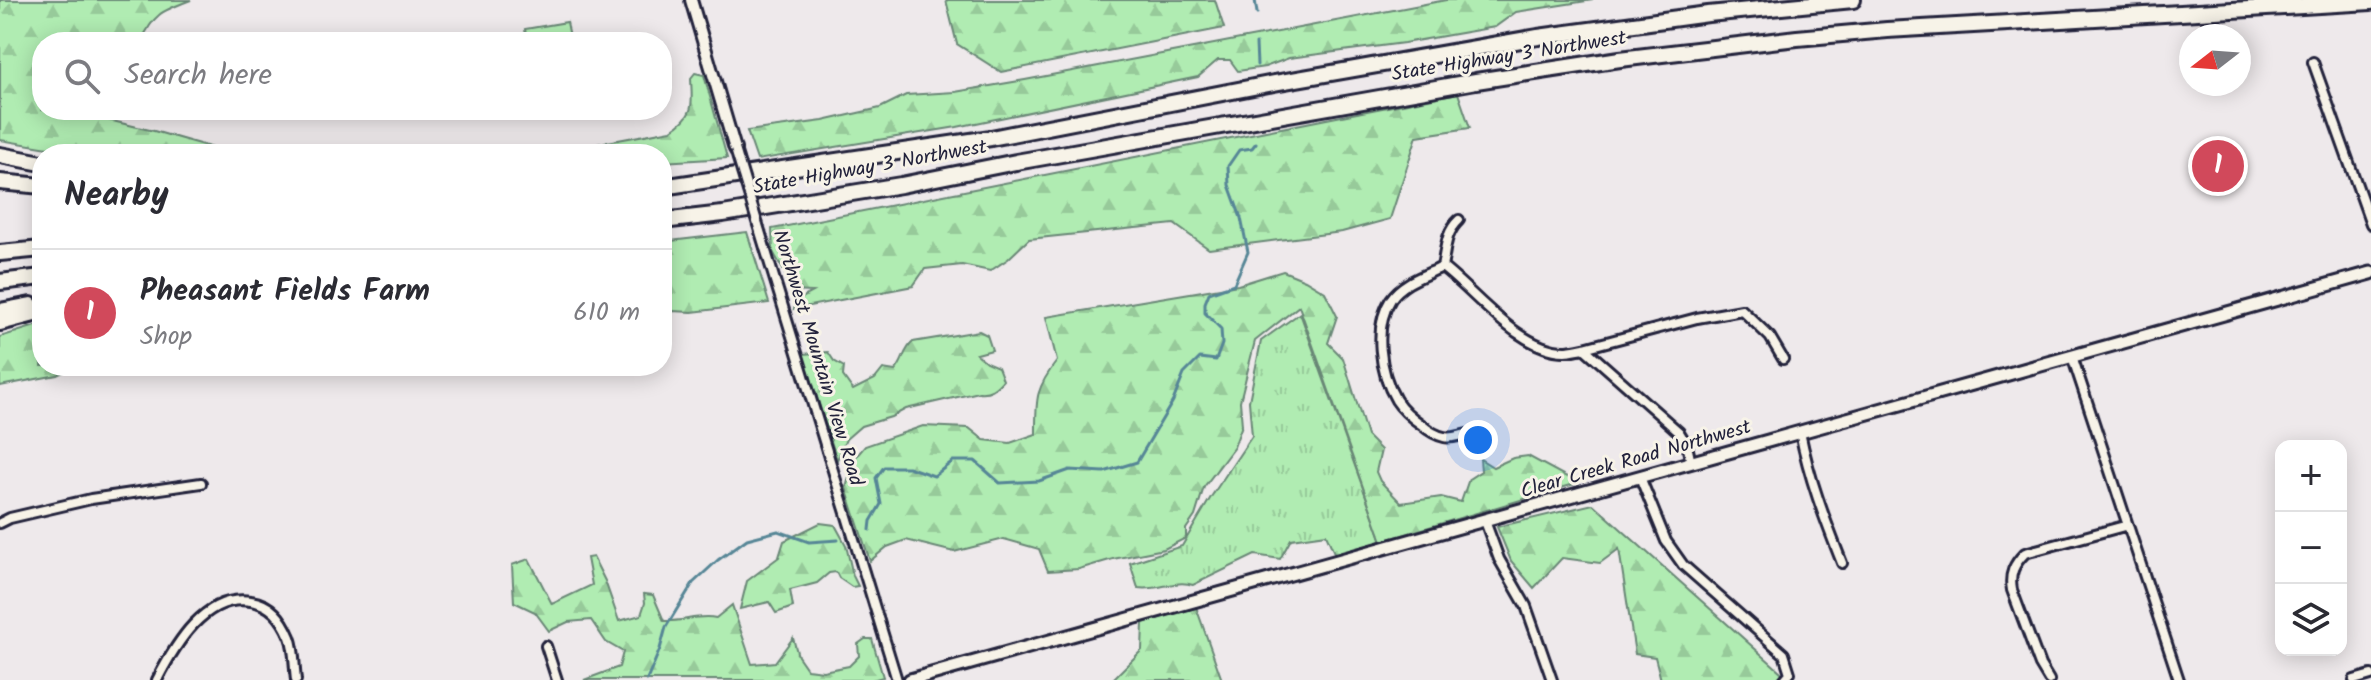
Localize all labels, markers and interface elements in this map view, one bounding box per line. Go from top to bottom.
street label: State Highway 3 Northwest [1389,23,1629,91]
north arrow [2179,24,2251,96]
search box [32,32,672,120]
text: Search here [124,52,272,100]
icon: search [60,54,104,98]
street label: State Highway 3 Northwest [751,132,990,204]
pin: 1 [2192,136,2244,196]
text: Nearby [64,169,169,223]
street label: Northwest Mountain View Road [763,226,871,491]
text: Pheasant Fields Farm [140,268,430,316]
text: 1 [86,292,94,334]
text: 610 m [573,292,640,334]
text: Shop [140,316,192,358]
street label: Clear Creek Road Northwest [1517,412,1755,508]
your location [1458,420,1498,460]
map controls [2275,440,2347,656]
button: + [2275,440,2347,512]
button: − [2275,512,2347,584]
button: layers [2275,584,2347,656]

